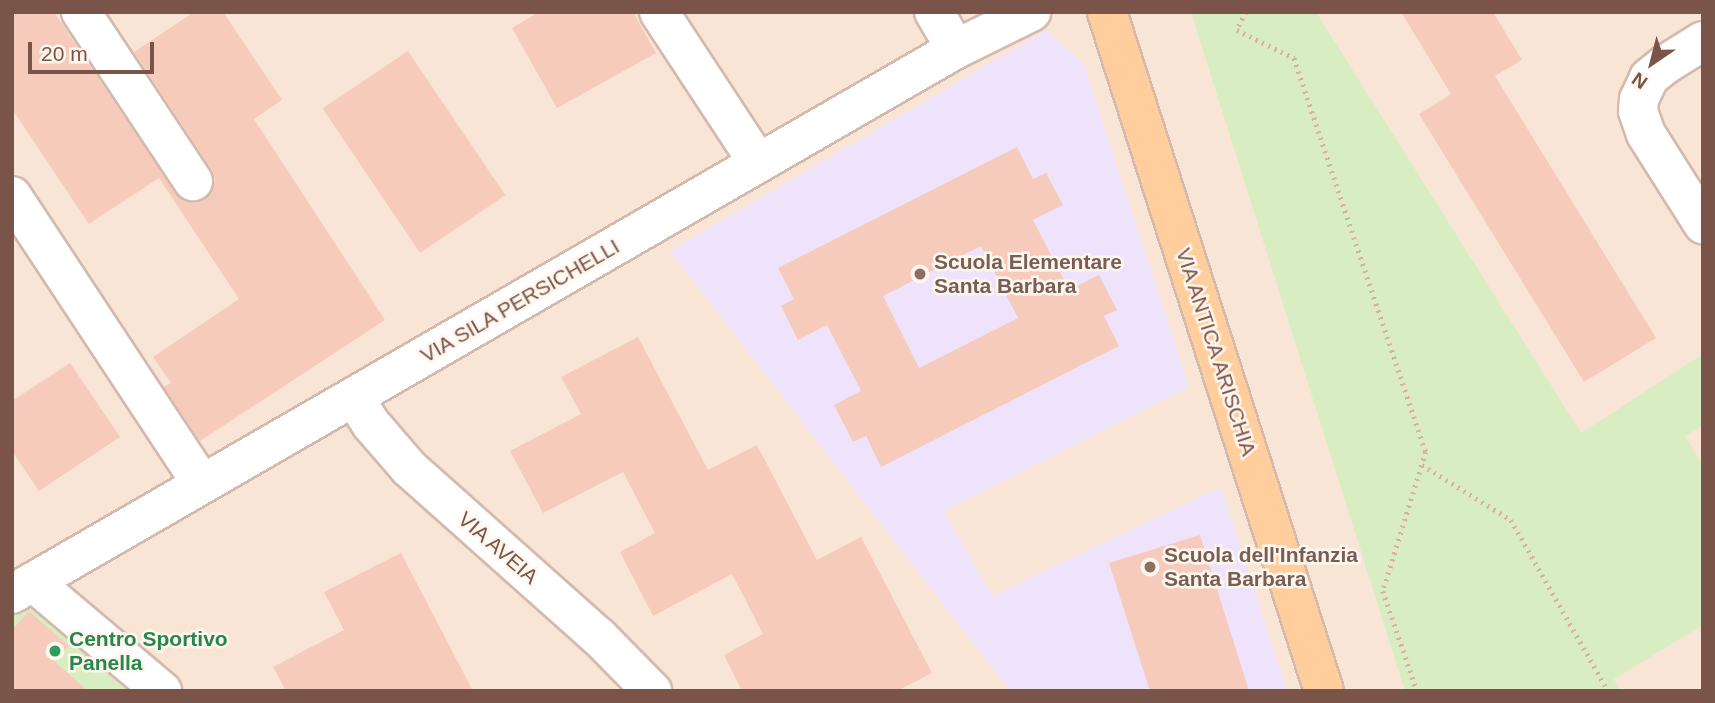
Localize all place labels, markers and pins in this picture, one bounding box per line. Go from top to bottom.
place label: Scuola Elementare Santa Barbara [934,249,1122,299]
marker: Scuola Elementare Santa Barbara [912,266,928,282]
place label: Scuola dell'Infanzia Santa Barbara [1164,542,1358,592]
marker: Scuola dell'Infanzia Santa Barbara [1142,559,1158,575]
place label: Centro Sportivo Panella [69,626,228,676]
marker: Centro Sportivo Panella [47,643,63,659]

